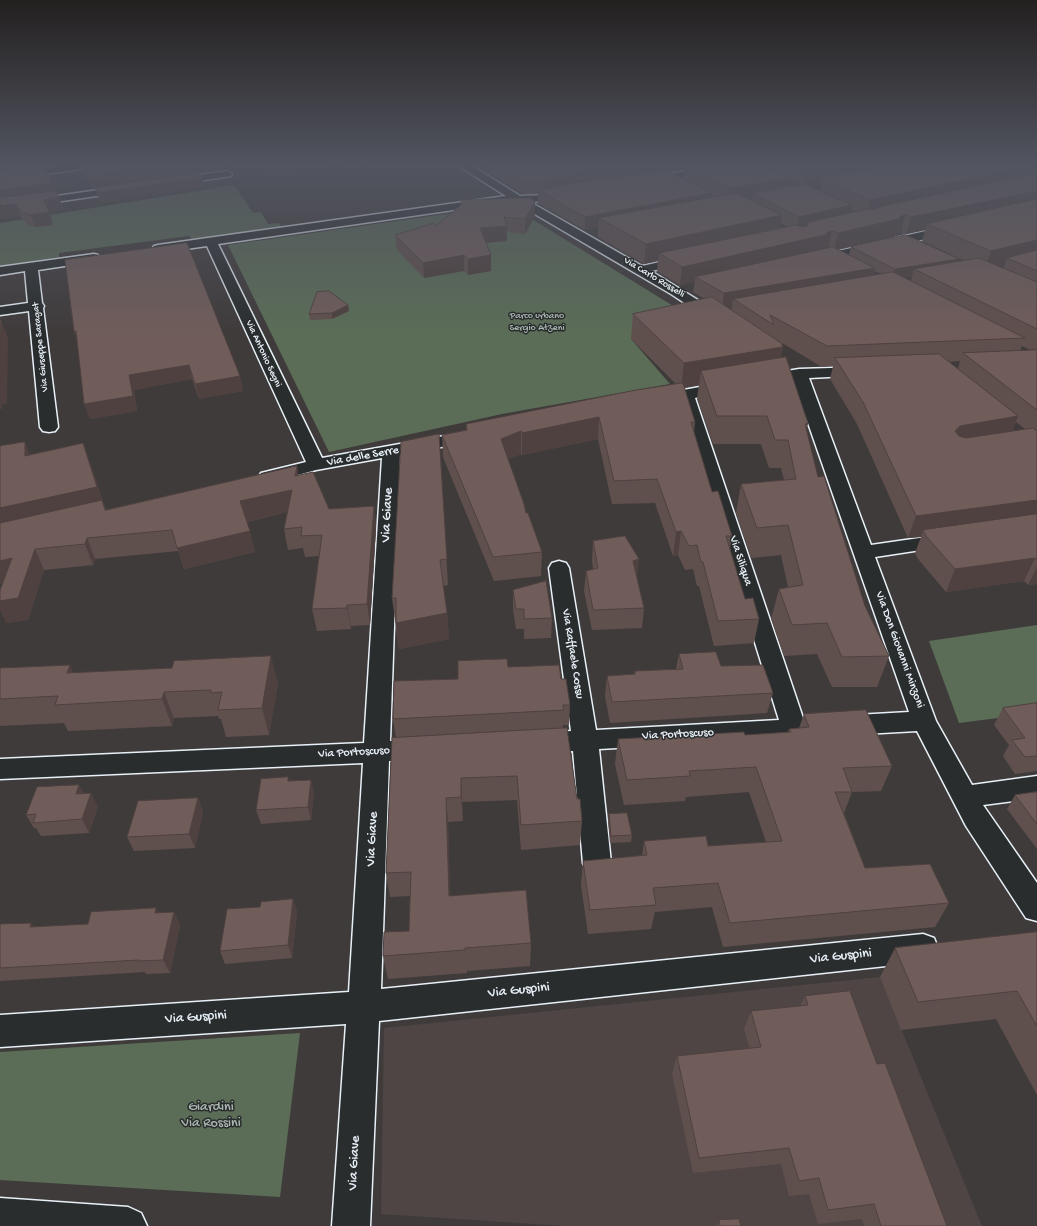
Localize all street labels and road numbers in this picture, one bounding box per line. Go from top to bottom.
street label: Via Carlo Rosselli [621,255,687,301]
street label: Via Giuseppe Saragat [30,302,52,392]
street label: Via Antonio Segni [242,319,284,389]
street label: Via delle Serre [326,444,400,470]
street label: Via Giave [378,487,398,543]
street label: Via Siliqua [725,534,755,588]
street label: Via Don Giovanni Minzoni [871,590,927,710]
street label: Via Raffaele Cossu [558,608,586,700]
street label: Via Portoscuso [642,726,714,744]
street label: Via Portoscuso [318,744,390,762]
street label: Via Giave [363,811,383,867]
street label: Via Guspini [809,945,873,969]
street label: Via Guspini [487,979,551,1003]
street label: Via Guspini [164,1007,228,1029]
street label: Via Giave [345,1135,365,1191]

